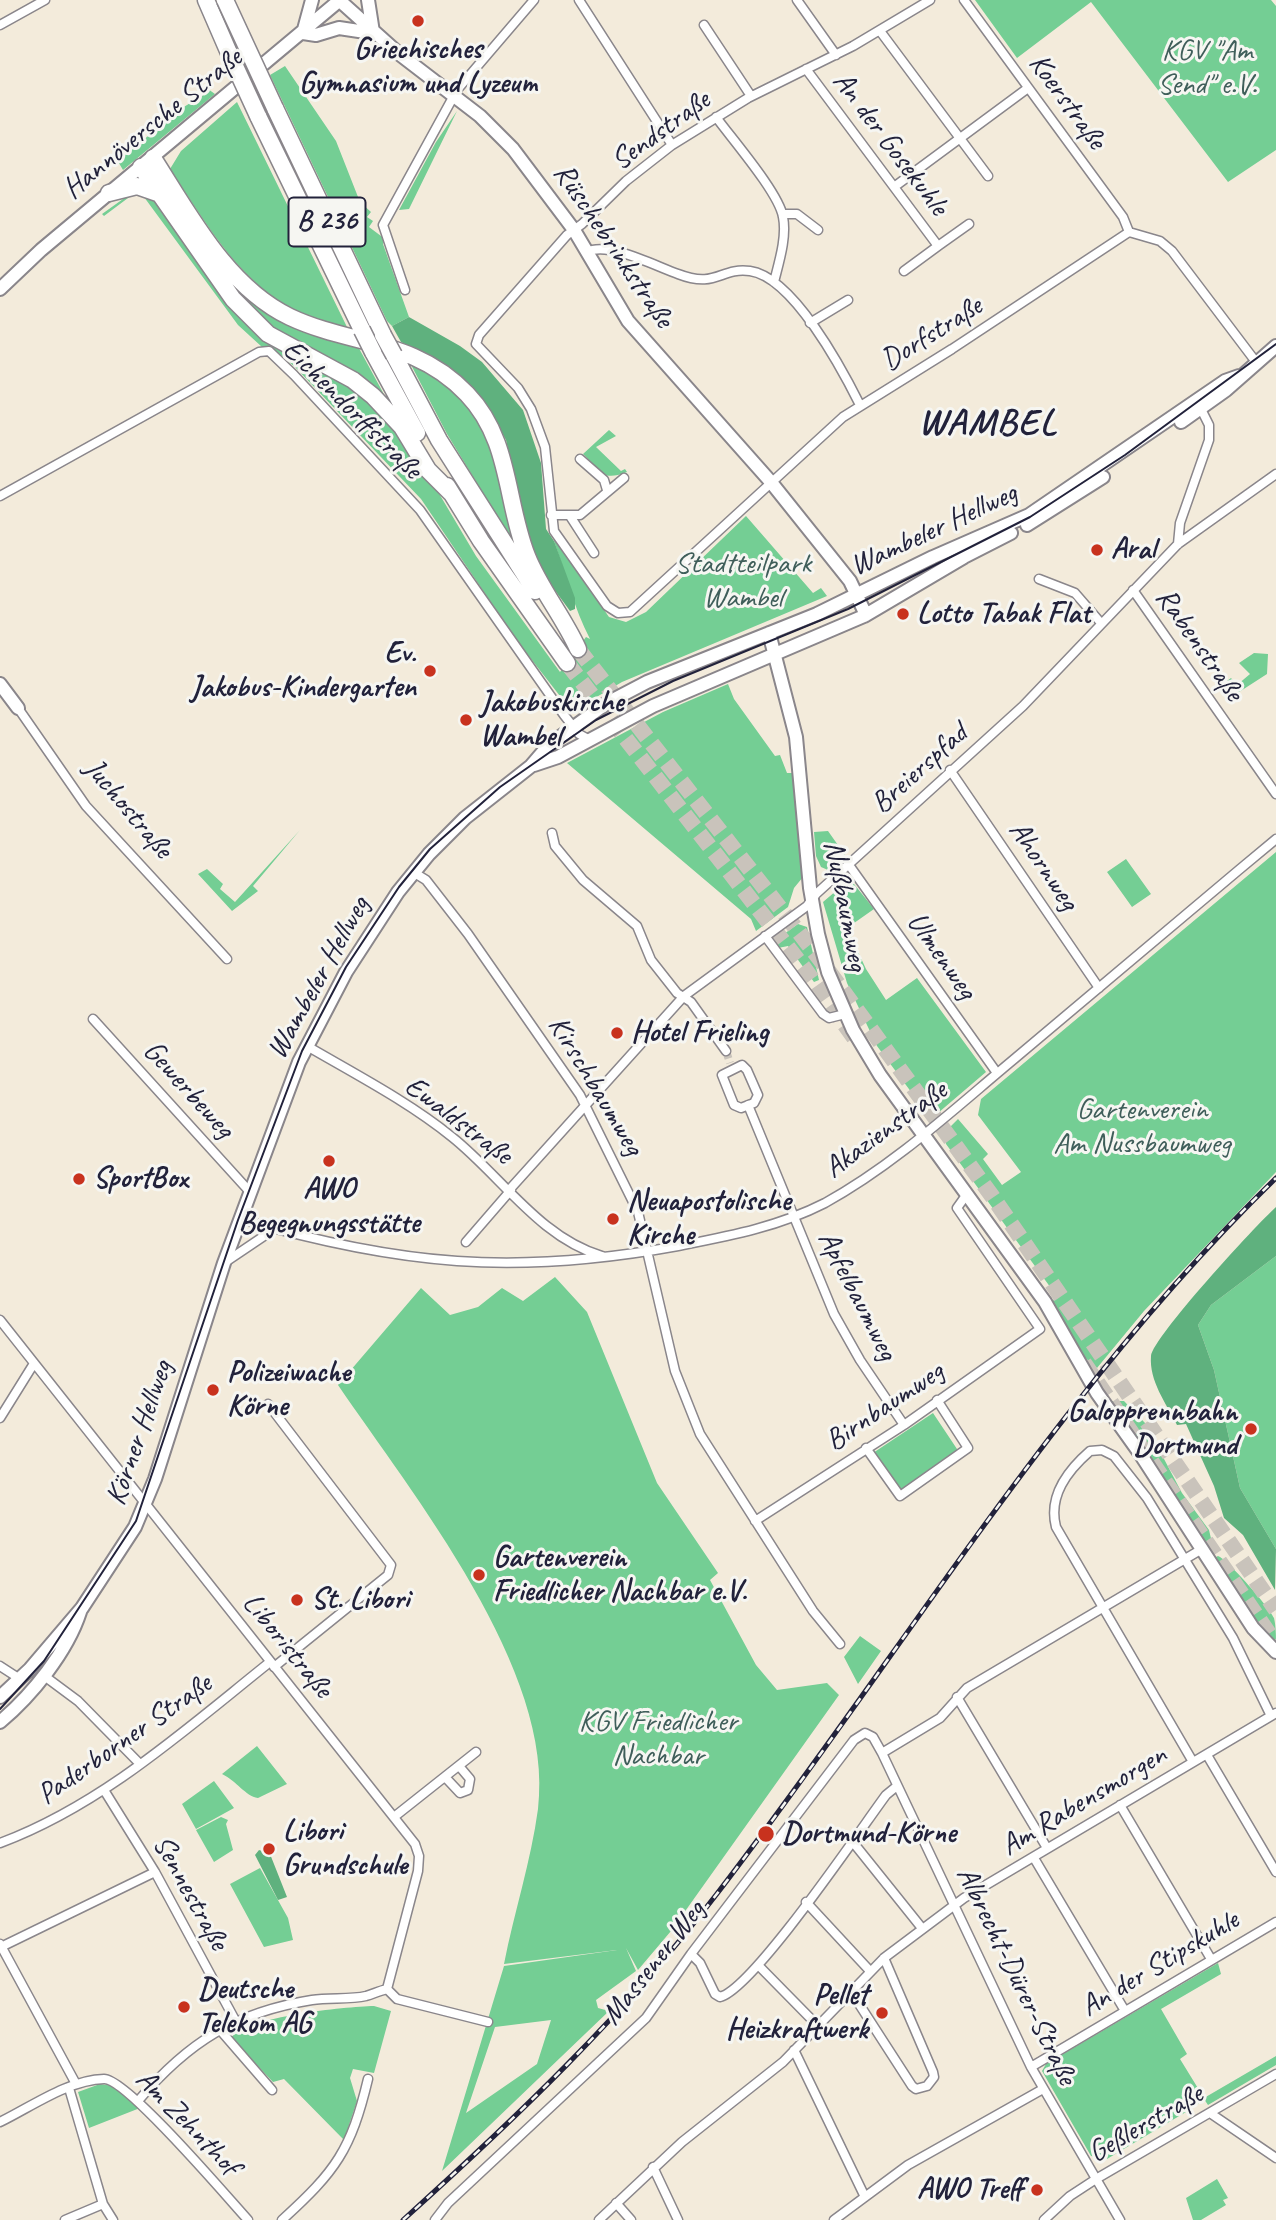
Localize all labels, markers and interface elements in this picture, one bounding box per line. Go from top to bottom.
marker: Griechisches Gymnasium und Lyzeum [410,13,426,29]
place label: Griechisches Gymnasium und Lyzeum [299,32,537,102]
park label: KGV "Am Send" e.V. [1157,33,1257,104]
street label: Hannöversche Straße [56,41,250,207]
street label: Koerstraße [1020,47,1114,157]
street label: An der Gosekuhle [824,65,956,223]
street label: Sendstraße [604,83,718,179]
street label: Rüschebrinkstraße [545,157,681,335]
road number: B 236 [288,198,366,246]
street label: Dorfstraße [875,289,989,379]
street label: Eichendorffstraße [275,333,429,487]
district label: WAMBEL [920,402,1056,446]
street label: Wambeler Hellweg [845,476,1023,584]
place label: Aral [1111,532,1155,568]
marker: Aral [1089,542,1105,558]
park label: Stadtteilpark Wambel [675,546,811,616]
street label: Rabenstraße [1147,581,1251,709]
place label: Lotto Tabak Flat [917,596,1090,632]
marker: Lotto Tabak Flat [895,606,911,622]
place label: Ev. Jakobus-Kindergarten [191,636,416,706]
marker: Ev. Jakobus-Kindergarten [422,663,438,679]
place label: Jakobuskirche Wambel [480,685,623,756]
marker: Jakobuskirche Wambel [458,712,474,728]
street label: Breierspfad [864,716,976,822]
street label: Juchostraße [76,752,180,866]
street label: Ahornweg [1000,815,1086,917]
street label: Nußbaumweg [815,838,875,974]
street label: Wambeler Hellweg [260,890,378,1066]
street label: Ulmenweg [898,906,984,1006]
street label: Kirschbaumweg [539,1010,651,1162]
place label: Hotel Frieling [631,1015,768,1051]
marker: Hotel Frieling [609,1025,625,1041]
street label: Gewerbeweg [135,1034,241,1146]
street label: Ewaldstraße [397,1069,519,1173]
street label: Akazienstraße [817,1073,955,1187]
park label: Gartenverein Am Nussbaumweg [1053,1092,1231,1162]
marker: AWO Begegnungsstätte [321,1153,337,1169]
place label: SportBox [93,1161,188,1197]
marker: SportBox [71,1171,87,1187]
place label: AWO Begegnungsstätte [238,1172,420,1242]
place label: Neuapostolische Kirche [627,1184,790,1254]
marker: Neuapostolische Kirche [605,1211,621,1227]
street label: Apfelbaumweg [809,1225,905,1367]
street label: Birnbaumweg [819,1354,951,1460]
place label: Polizeiwache Körne [227,1355,350,1426]
street label: Körner Hellweg [98,1356,182,1510]
marker: Polizeiwache Körne [205,1382,221,1398]
place label: Galopprennbahn Dortmund [1068,1394,1237,1464]
marker: Galopprennbahn Dortmund [1243,1421,1259,1437]
place label: Gartenverein Friedlicher Nachbar e.V. [493,1540,747,1610]
marker: Gartenverein Friedlicher Nachbar e.V. [471,1567,487,1583]
place label: St. Libori [311,1582,409,1618]
street label: Liboristraße [234,1586,340,1706]
marker: St. Libori [289,1592,305,1608]
street label: Paderborner Straße [31,1667,219,1813]
park label: KGV Friedlicher Nachbar [579,1704,737,1774]
street label: Am Rabensmorgen [995,1738,1173,1864]
place label: Libori Grundschule [283,1814,407,1884]
place label: Dortmund-Körne [782,1816,956,1852]
marker: Dortmund-Körne [756,1824,776,1844]
street label: Sennestraße [144,1829,236,1957]
marker: Libori Grundschule [261,1841,277,1857]
street label: Albrecht-Dürer-Straße [948,1861,1084,2091]
street label: Massener Weg [594,1893,714,2033]
street label: An der Stipskuhle [1074,1903,1246,2025]
place label: Deutsche Telekom AG [198,1972,311,2042]
place label: Pellet Heizkraftwerk [726,1978,868,2048]
marker: Deutsche Telekom AG [176,1999,192,2015]
marker: Pellet Heizkraftwerk [874,2005,890,2021]
street label: Am Zehnthof [128,2062,246,2184]
street label: Geßlerstraße [1082,2077,1210,2171]
place label: AWO Treff [917,2172,1023,2208]
marker: AWO Treff [1029,2182,1045,2198]

